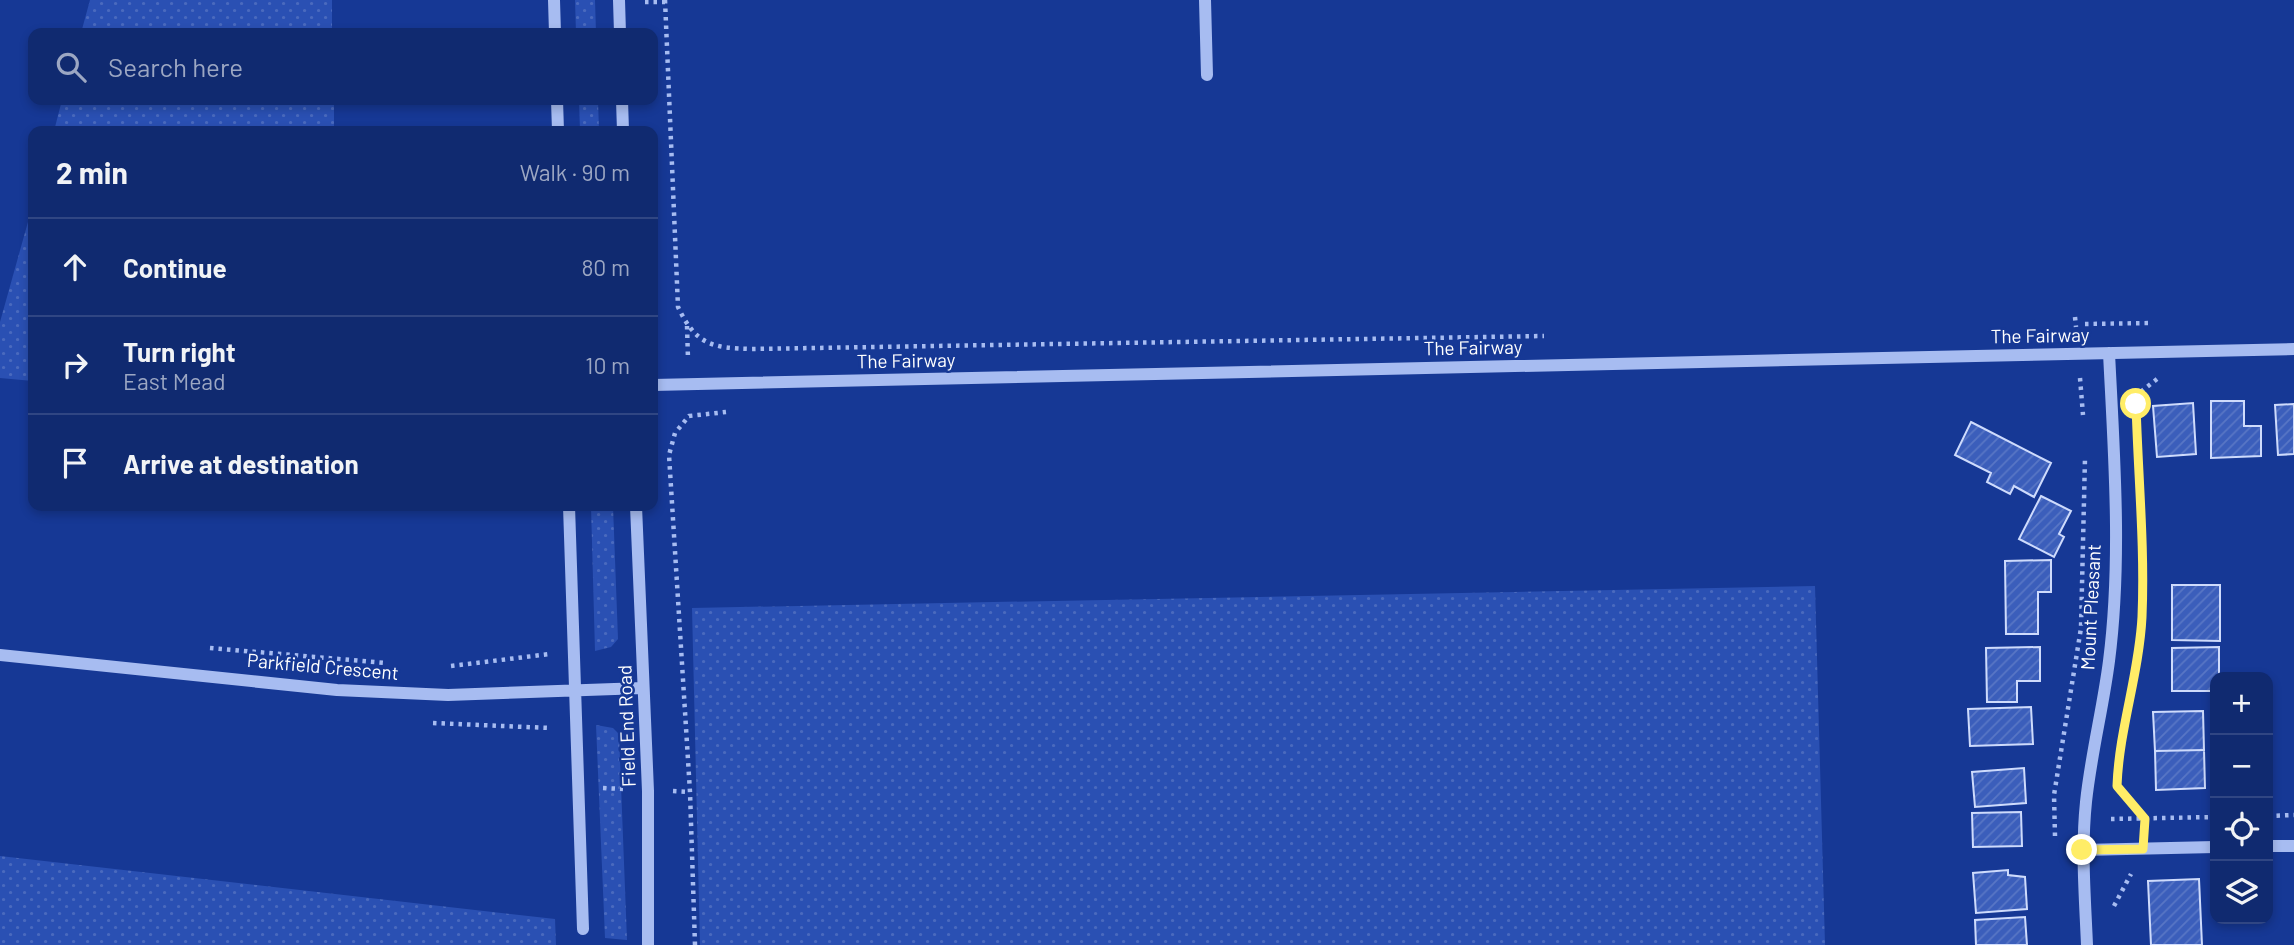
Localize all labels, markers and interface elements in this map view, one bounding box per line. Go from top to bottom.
search box [28,28,658,105]
icon: search [52,48,90,86]
text: Search here [108,51,243,82]
text: 2 min [56,154,128,190]
text: Walk · 90 m [520,158,630,186]
icon: ahead [56,248,94,286]
text: Continue [123,252,227,283]
text: 80 m [581,253,630,281]
street label: The Fairway [1990,323,2090,347]
street label: The Fairway [1423,335,1523,359]
text: Turn right [123,336,236,367]
icon: right [56,346,94,384]
street label: The Fairway [856,348,956,372]
text: 10 m [585,351,630,379]
text: East Mead [123,367,226,395]
route start [2120,388,2151,419]
icon: arrive [56,444,94,482]
text: Arrive at destination [123,448,359,479]
street label: Mount Pleasant [2075,543,2105,671]
street label: Parkfield Crescent [246,648,400,684]
street label: Field End Road [612,665,640,787]
map controls [2210,672,2273,924]
button: + [2210,672,2273,735]
button: − [2210,735,2273,798]
button: locate [2210,798,2273,861]
route end [2066,834,2097,865]
button: layers [2210,861,2273,924]

